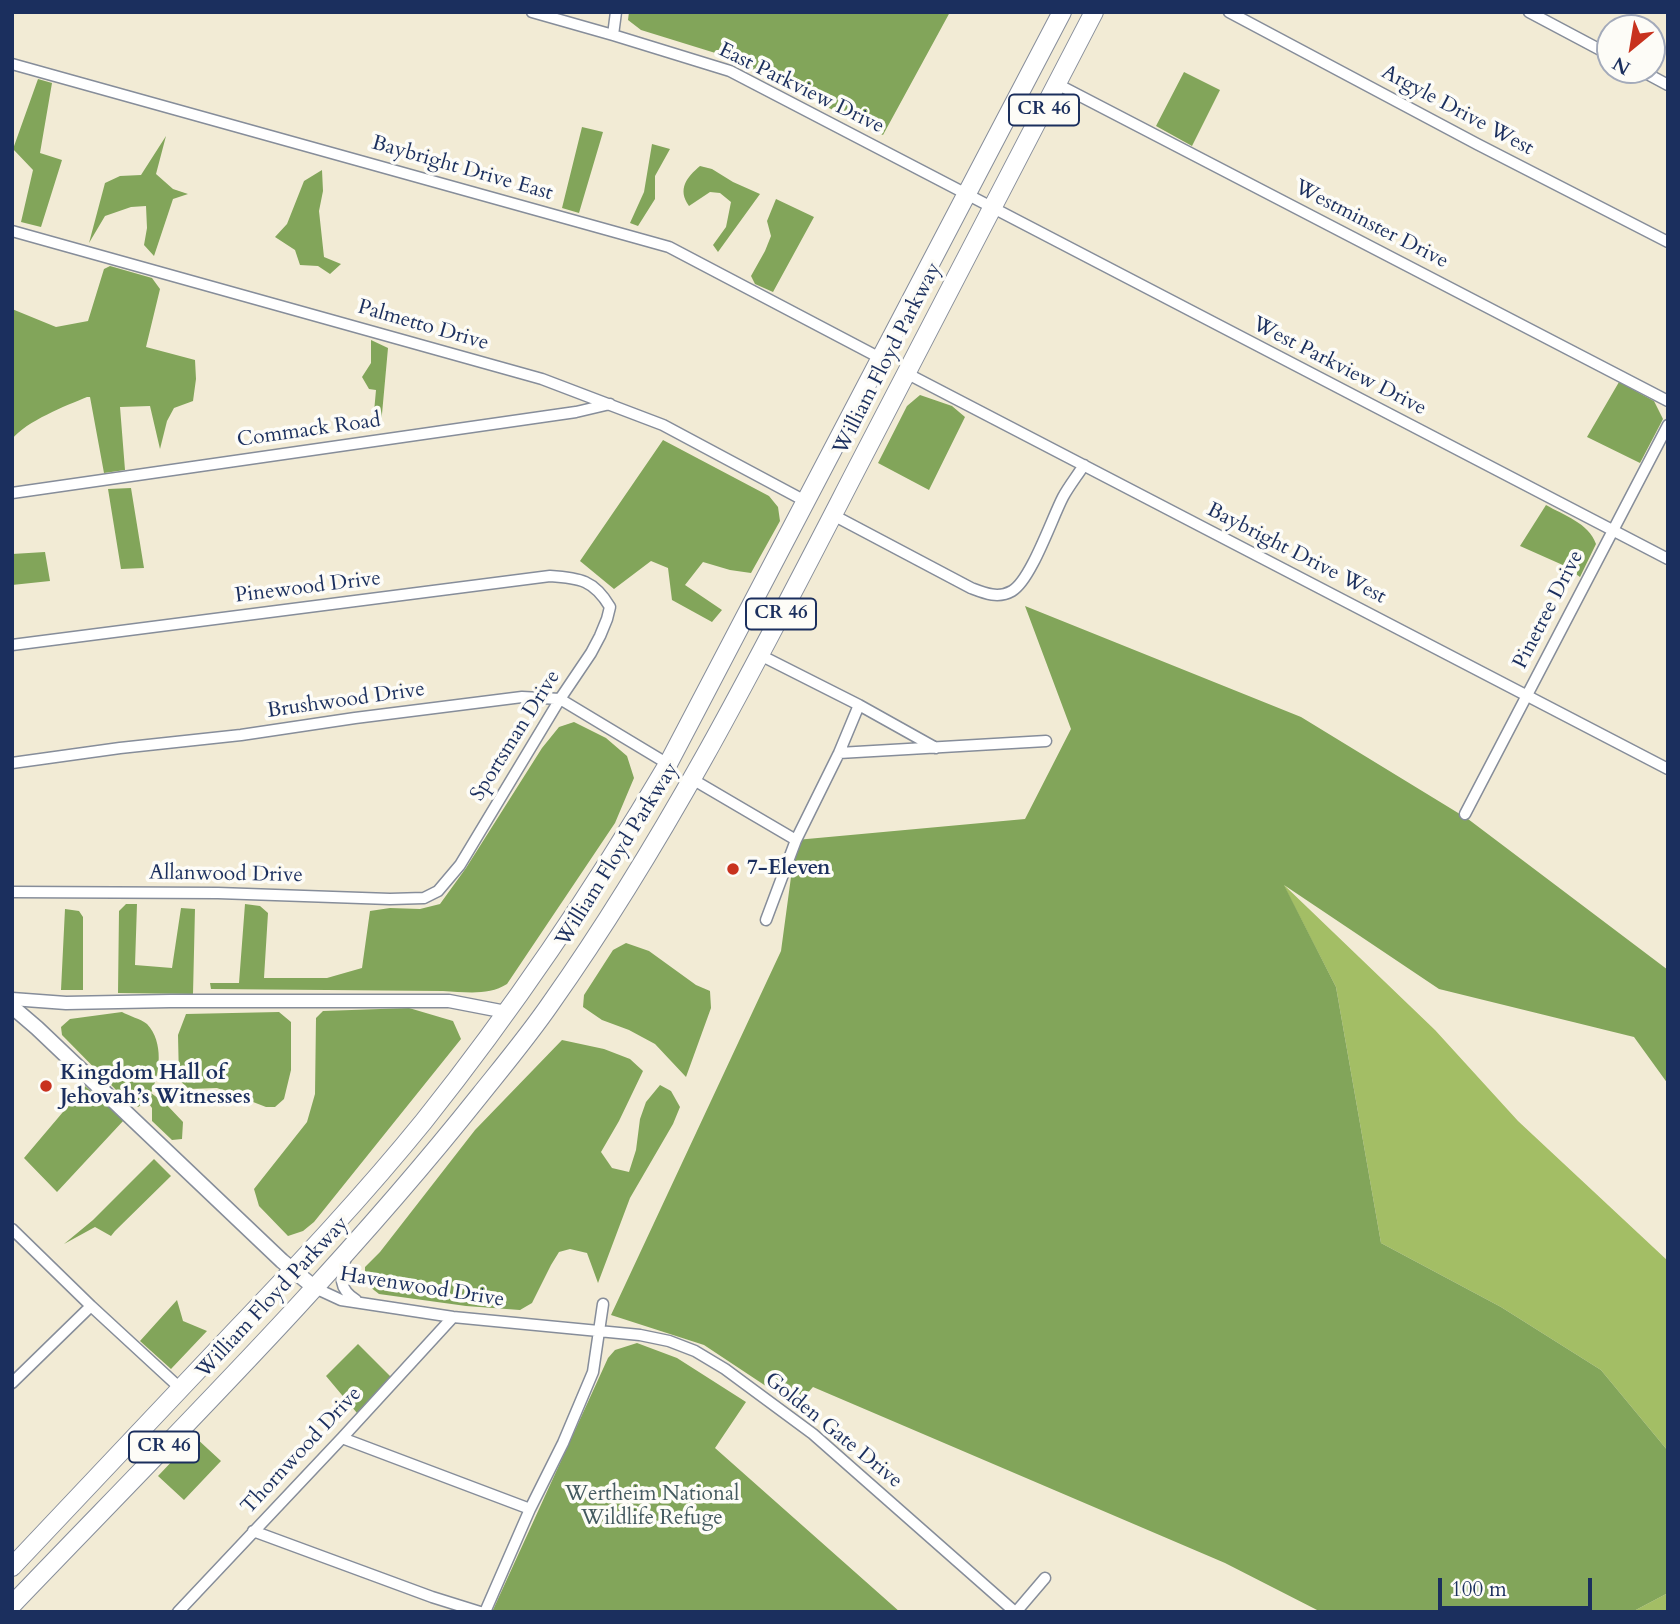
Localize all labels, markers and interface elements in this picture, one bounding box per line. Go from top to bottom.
north arrow [1596,14,1666,84]
street label: East Parkview Drive [714,38,888,140]
text: N [1608,50,1635,81]
street label: Argyle Drive West [1377,60,1537,162]
road number: CR 46 [1009,94,1079,125]
street label: Baybright Drive East [369,131,555,207]
street label: Westminster Drive [1290,175,1452,275]
street label: William Floyd Parkway [829,259,947,459]
street label: Palmetto Drive [355,295,491,357]
street label: West Parkview Drive [1248,312,1430,422]
street label: Commack Road [236,408,382,454]
street label: Baybright Drive West [1202,498,1390,610]
street label: Pinetree Drive [1508,547,1590,673]
street label: Pinewood Drive [234,567,382,609]
road number: CR 46 [746,598,816,629]
street label: Sportsman Drive [466,666,566,806]
street label: Brushwood Drive [265,677,427,725]
street label: William Floyd Parkway [551,758,685,952]
place label: 7-Eleven [747,856,831,882]
street label: Allanwood Drive [149,861,303,889]
marker: 7-Eleven [725,861,741,877]
place label: Kingdom Hall of Jehovah’s Witnesses [60,1061,251,1111]
marker: Kingdom Hall of Jehovah’s Witnesses [38,1078,54,1094]
street label: William Floyd Parkway [191,1212,355,1384]
street label: Havenwood Drive [338,1263,506,1313]
street label: Golden Gate Drive [759,1368,907,1494]
street label: Thornwood Drive [237,1382,367,1520]
road number: CR 46 [129,1432,199,1462]
park label: Wertheim National Wildlife Refuge [565,1482,739,1532]
scale bar [1442,1564,1596,1608]
text: 100 m [1451,1575,1507,1604]

